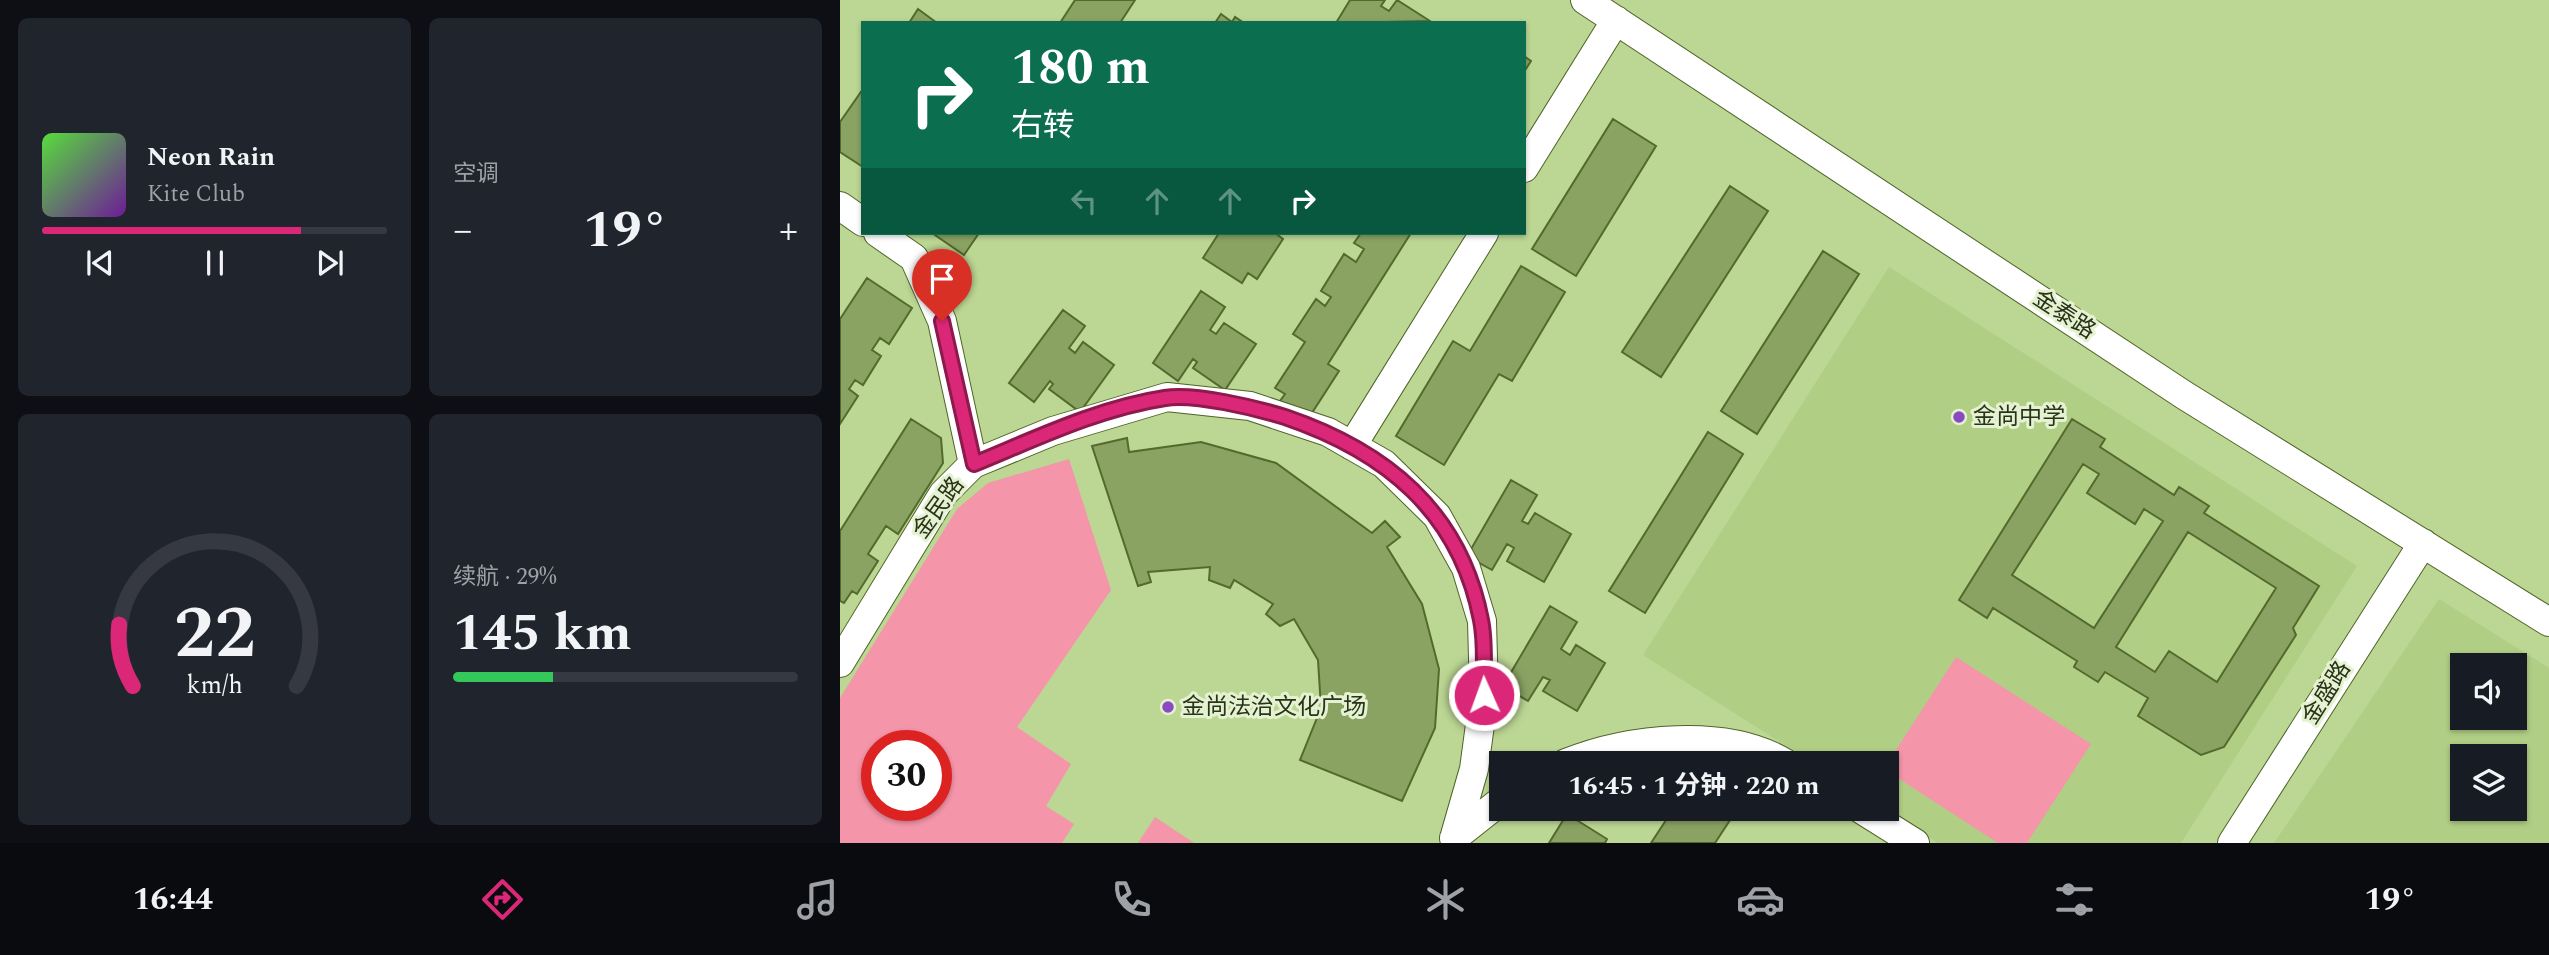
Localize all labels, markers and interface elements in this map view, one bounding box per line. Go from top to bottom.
text: 180 m [1011,31,1150,106]
icon: right [896,49,987,140]
text: 右转 [1011,102,1075,151]
text: Neon Rain [147,137,275,177]
text: 空调 [453,157,499,192]
text: Kite Club [147,177,245,212]
icon: left [1065,182,1103,220]
icon: ahead [1138,182,1176,220]
icon: ahead [1211,182,1249,220]
icon: right [1284,182,1322,220]
text: 19° [583,191,668,270]
text: − [453,202,472,260]
text: + [779,202,798,260]
icon: previous [81,244,119,282]
icon: pause [196,244,234,282]
icon: next [311,244,349,282]
pin [912,249,972,321]
icon: arrive [923,260,961,298]
street label: 金泰路 [2026,282,2102,348]
place label: 金尚中学 [1973,400,2065,435]
marker: 金尚中学 [1951,409,1967,425]
street label: 金民路 [905,470,973,546]
text: 续航 · 29% [453,560,557,595]
text: 22 [174,579,255,690]
text: 145 km [453,594,632,673]
map controls [2450,653,2527,821]
button: sound [2450,653,2527,730]
street label: 金盛路 [2294,654,2360,732]
position arrow [1447,658,1521,732]
text: km/h [186,666,243,704]
place label: 金尚法治文化广场 [1182,690,1366,725]
marker: 金尚法治文化广场 [1160,699,1176,715]
speed limit sign: 30 [861,730,952,821]
button: layers [2450,744,2527,821]
text: 16:45 · 1 分钟 · 220 m [1568,766,1820,806]
text: 16:44 [133,875,213,924]
icon: directions [478,875,527,924]
icon: music [793,875,842,924]
icon: phone [1107,875,1156,924]
icon: climate [1421,875,1470,924]
icon: car [1736,875,1785,924]
icon: filters [2050,875,2099,924]
text: 19° [2364,875,2416,924]

